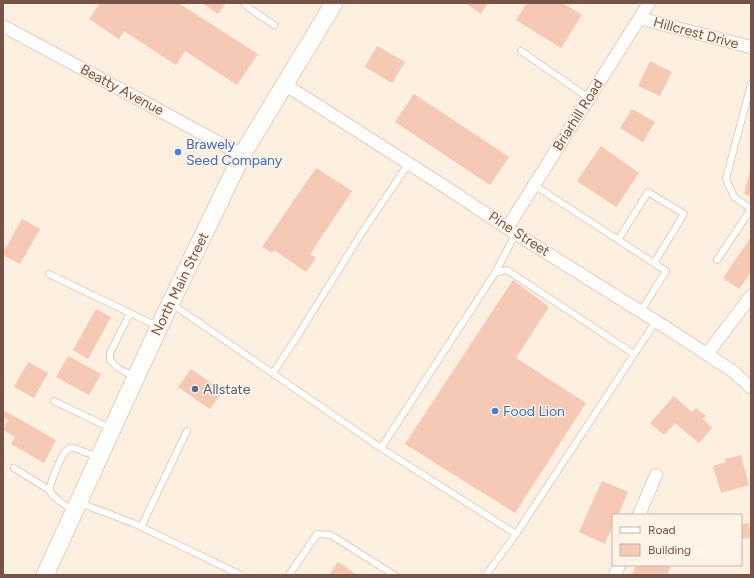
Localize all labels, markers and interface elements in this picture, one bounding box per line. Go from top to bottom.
street label: Hillcrest Drive [652,13,741,53]
street label: Beatty Avenue [77,61,167,119]
street label: Briarhill Road [549,76,607,154]
place label: Brawely Seed Company [186,136,283,169]
marker: Brawely Seed Company [173,147,183,157]
street label: Pine Street [485,208,553,260]
street label: North Main Street [148,230,212,338]
place label: Allstate [203,381,251,398]
marker: Allstate [190,384,200,394]
place label: Food Lion [503,403,565,420]
marker: Food Lion [490,406,500,416]
legend [612,514,742,566]
text: Road [648,523,676,537]
text: Building [648,543,691,557]

